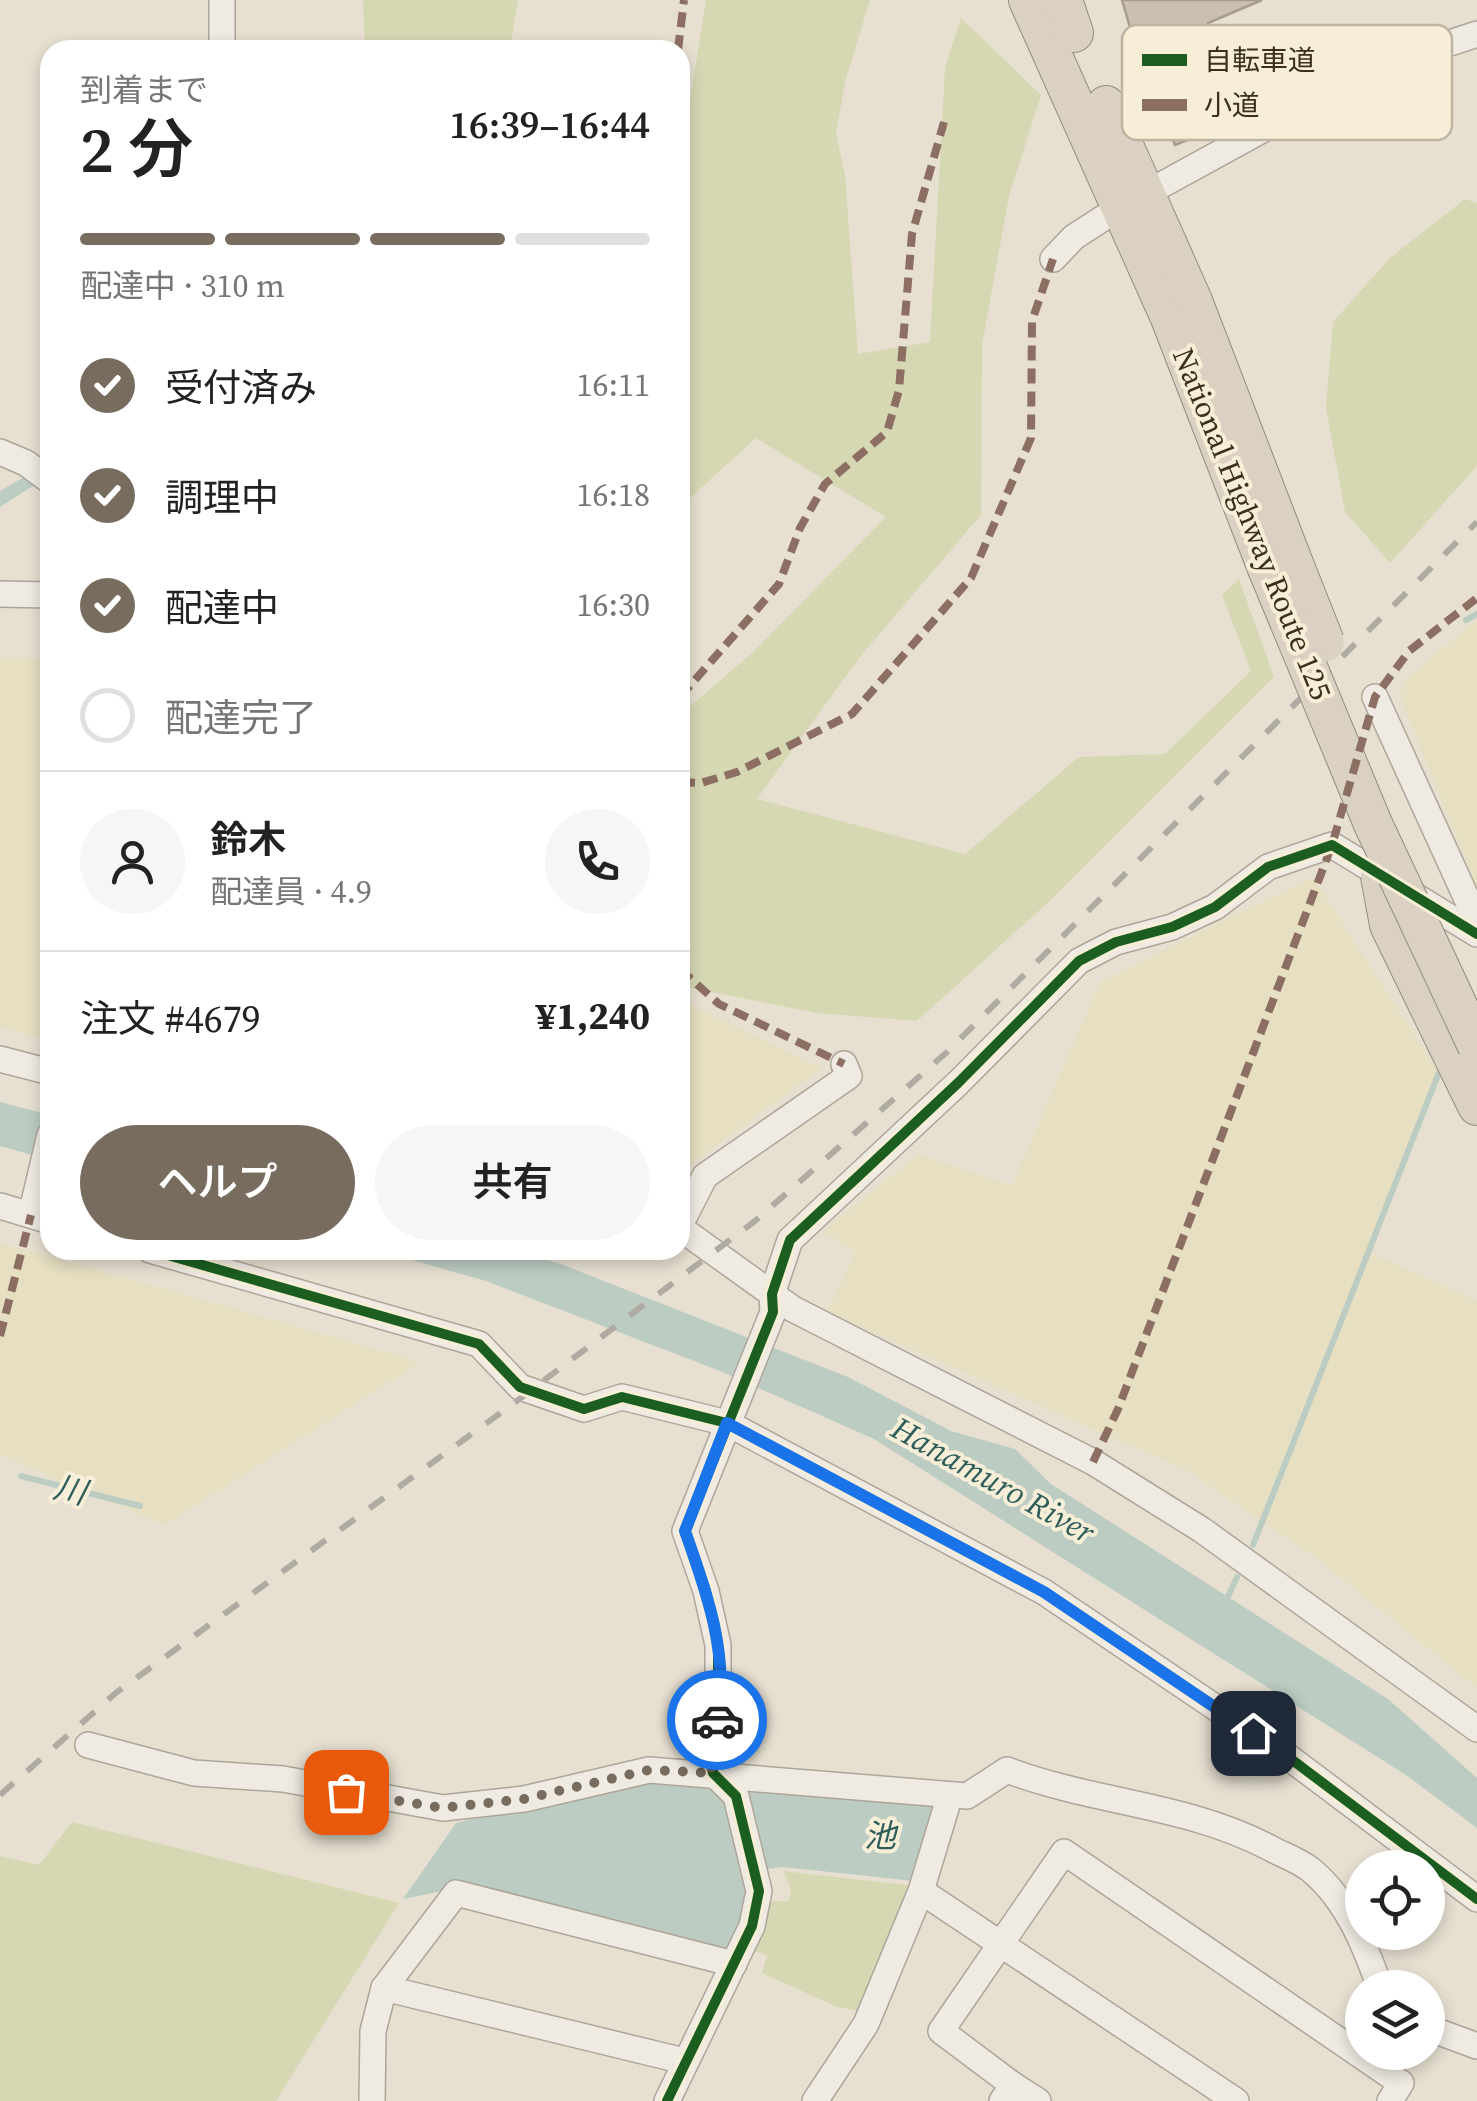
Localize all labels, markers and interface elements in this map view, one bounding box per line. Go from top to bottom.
legend [1122,25,1452,140]
text: 自転車道 [1204,41,1316,79]
text: 到着まで [80,68,208,112]
text: 小道 [1204,86,1260,124]
text: 16:39–16:44 [449,99,650,151]
text: 2 分 [80,105,193,194]
text: 配達中 · 310 m [80,264,285,308]
street label: National Highway Route 125 [1163,342,1342,706]
icon: check [80,358,135,413]
text: 受付済み [165,362,317,414]
text: 16:11 [576,363,650,407]
icon: check [80,468,135,523]
text: 調理中 [165,472,279,524]
text: 16:18 [576,473,650,517]
icon: check [80,578,135,633]
text: 配達中 [165,582,279,634]
text: 16:30 [576,583,650,627]
text: 配達完了 [165,692,317,744]
button: person [80,809,185,914]
button: phone [545,809,650,914]
text: 鈴木 [210,814,286,866]
text: 配達員 · 4.9 [210,870,372,914]
text: ¥1,240 [536,990,650,1042]
text: 注文 #4679 [80,993,261,1045]
button: ヘルプ [80,1125,355,1240]
button: 共有 [375,1125,650,1240]
water label: Hanamuro River [883,1406,1103,1555]
water label: 川 [49,1465,93,1516]
courier [667,1670,767,1770]
pin [1211,1691,1296,1776]
icon: car [690,1693,745,1748]
icon: home [1226,1706,1281,1761]
pin [304,1750,389,1835]
icon: bag [319,1765,374,1820]
water label: 池 [864,1814,899,1858]
map controls [1345,1850,1445,2070]
button: locate [1345,1850,1445,1950]
button: layers [1345,1970,1445,2070]

